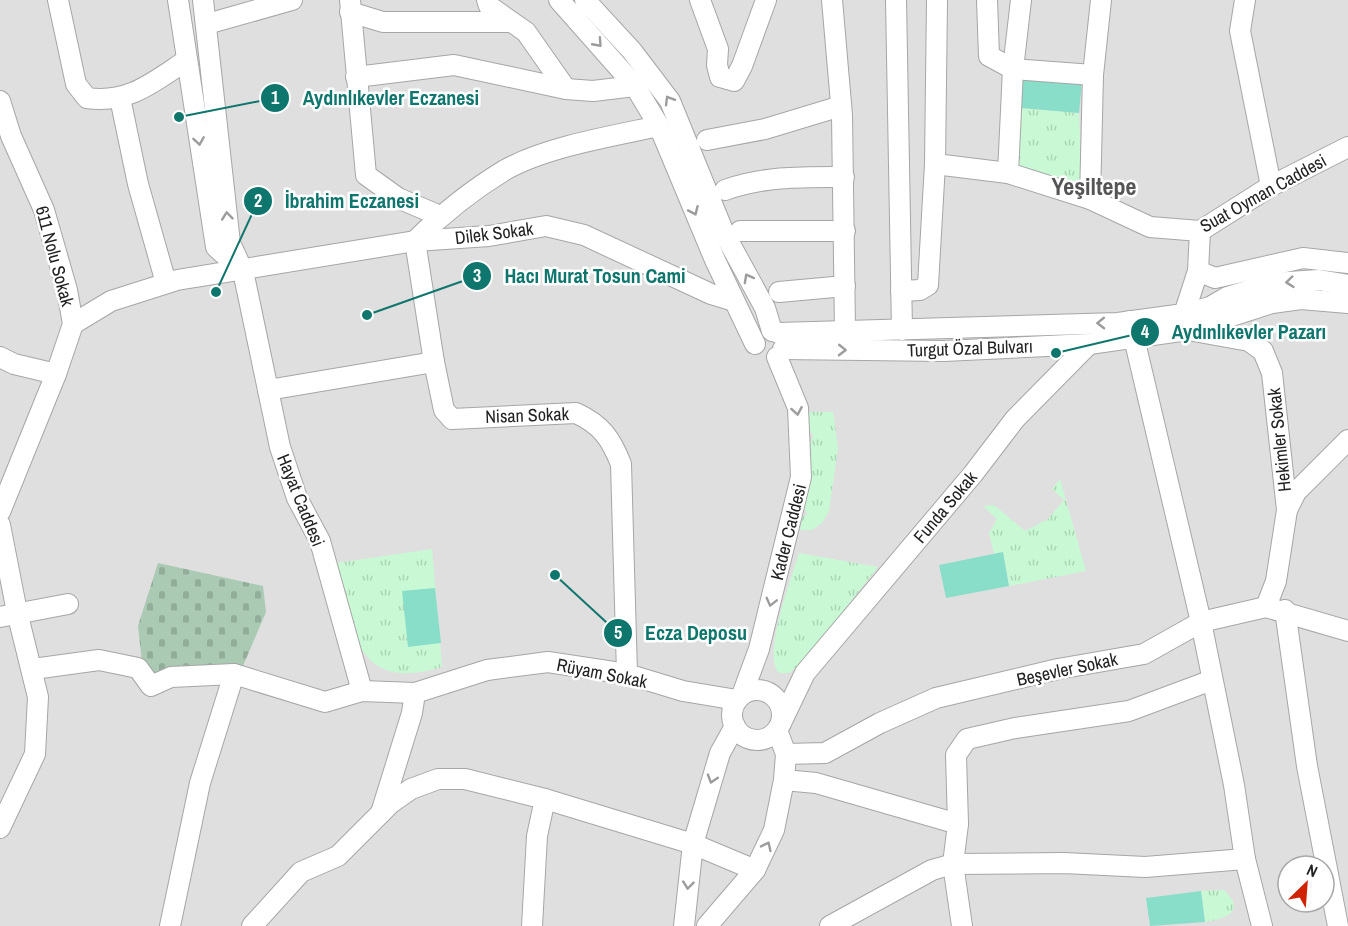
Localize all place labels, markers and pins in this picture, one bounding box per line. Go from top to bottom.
callout: Aydınlıkevler Eczanesi [260,79,491,117]
callout: İbrahim Eczanesi [243,182,431,220]
callout: Hacı Murat Tosun Cami [462,257,697,295]
callout: Aydınlıkevler Pazarı [1130,313,1338,351]
callout: Ecza Deposu [603,614,759,652]

